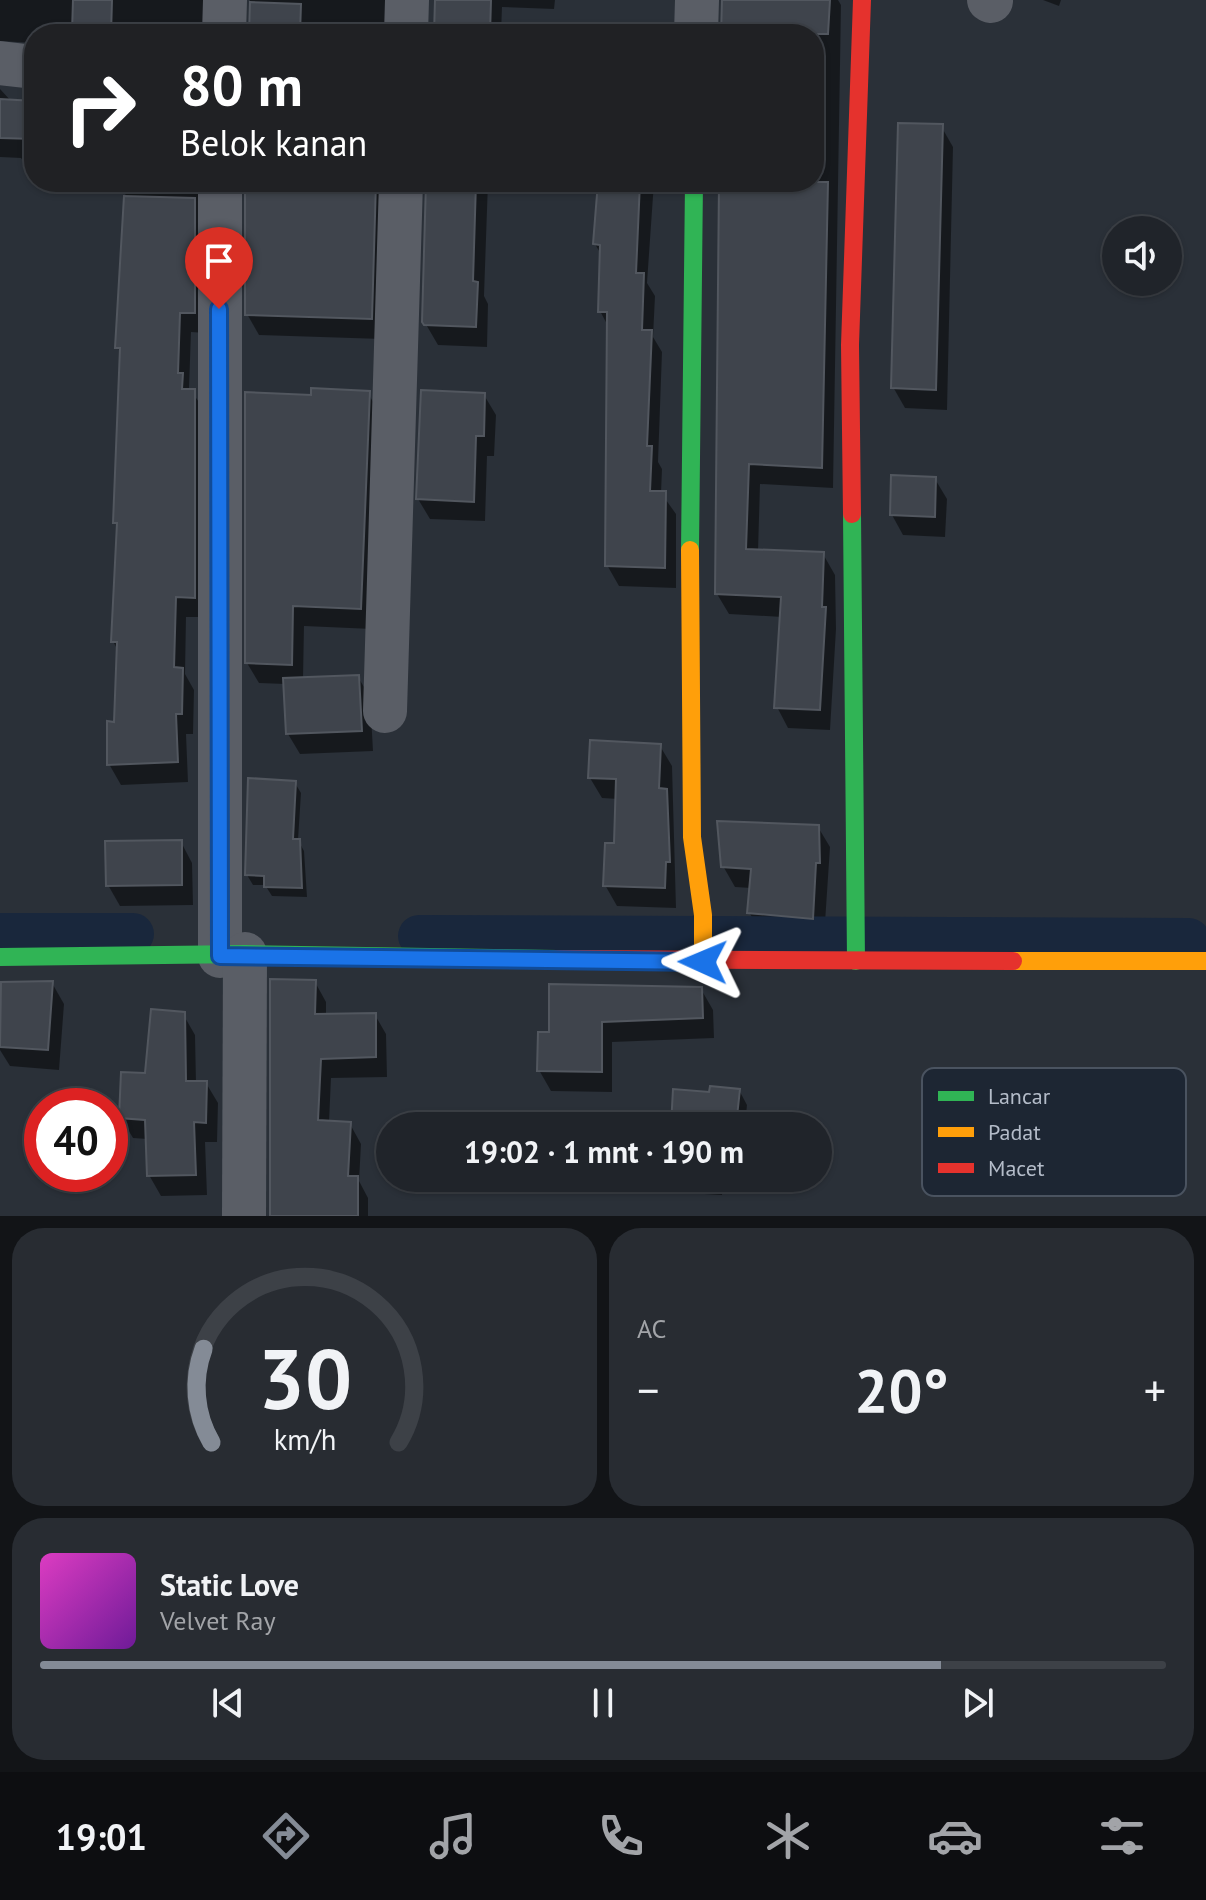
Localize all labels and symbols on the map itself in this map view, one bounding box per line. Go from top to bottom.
pin [185,227,253,309]
position arrow [661,920,745,1004]
legend [922,1068,1186,1196]
text: Lancar [988,1082,1051,1110]
speed limit sign: 40 [24,1088,128,1192]
text: Padat [988,1118,1041,1146]
text: Macet [988,1154,1045,1182]

